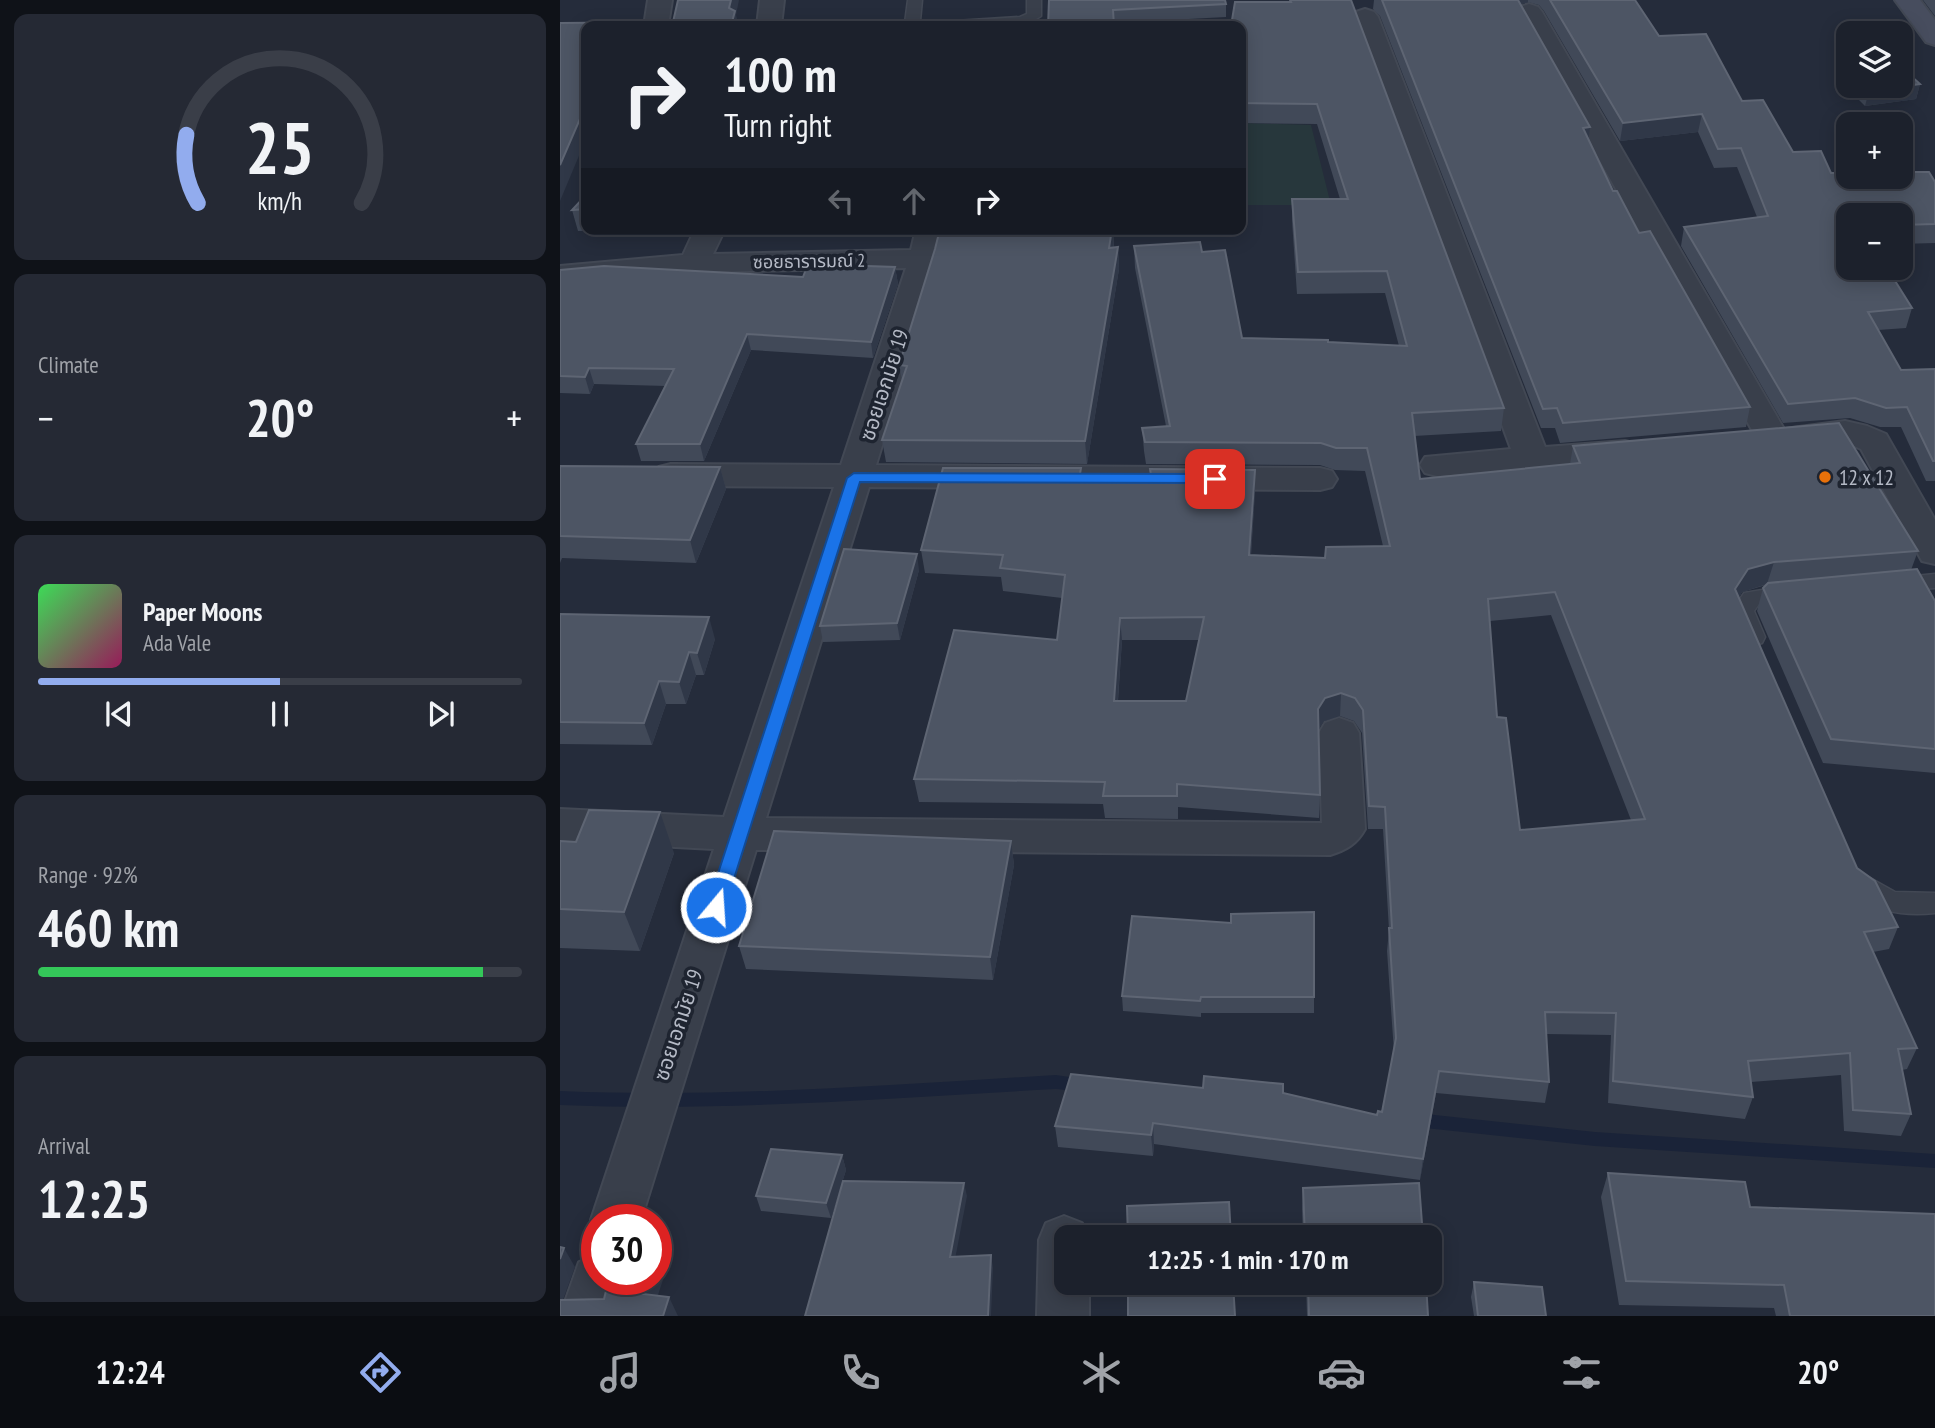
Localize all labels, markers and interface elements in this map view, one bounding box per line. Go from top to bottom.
map controls [1836,21,1913,280]
button: layers [1836,21,1913,98]
text: 100 m [724,42,837,106]
icon: right [609,49,700,140]
text: 25 [245,100,315,194]
text: Turn right [724,104,832,146]
button: + [1836,112,1913,189]
icon: left [822,182,860,220]
icon: ahead [895,182,933,220]
icon: right [968,182,1006,220]
text: km/h [258,185,302,217]
button: − [1836,203,1913,280]
street label: ซอยธารารมณ์ 2 [753,249,865,273]
street label: ซอยเอกมัย 19 [853,326,915,444]
text: Climate [38,350,99,379]
text: 20° [246,384,314,451]
text: − [38,393,54,442]
text: + [506,393,522,442]
pin [1185,449,1245,509]
icon: arrive [1196,460,1234,498]
place label: 12 x 12 [1839,464,1894,491]
marker: 12 x 12 [1817,469,1833,485]
text: Paper Moons [143,595,262,628]
text: Ada Vale [143,628,211,657]
icon: previous [100,695,138,733]
icon: pause [261,695,299,733]
icon: next [422,695,460,733]
text: Range · 92% [38,860,138,889]
position arrow [679,870,753,944]
text: 460 km [38,894,179,961]
street label: ซอยเอกมัย 19 [647,966,709,1084]
text: Arrival [38,1131,90,1160]
text: 12:25 [38,1165,150,1232]
speed limit sign: 30 [581,1204,672,1295]
text: 12:25 · 1 min · 170 m [1148,1243,1348,1276]
icon: directions [356,1348,405,1397]
icon: music [596,1348,645,1397]
icon: phone [836,1348,885,1397]
icon: climate [1077,1348,1126,1397]
icon: car [1317,1348,1366,1397]
icon: filters [1557,1348,1606,1397]
text: 12:24 [96,1351,165,1393]
text: 20° [1797,1351,1839,1393]

